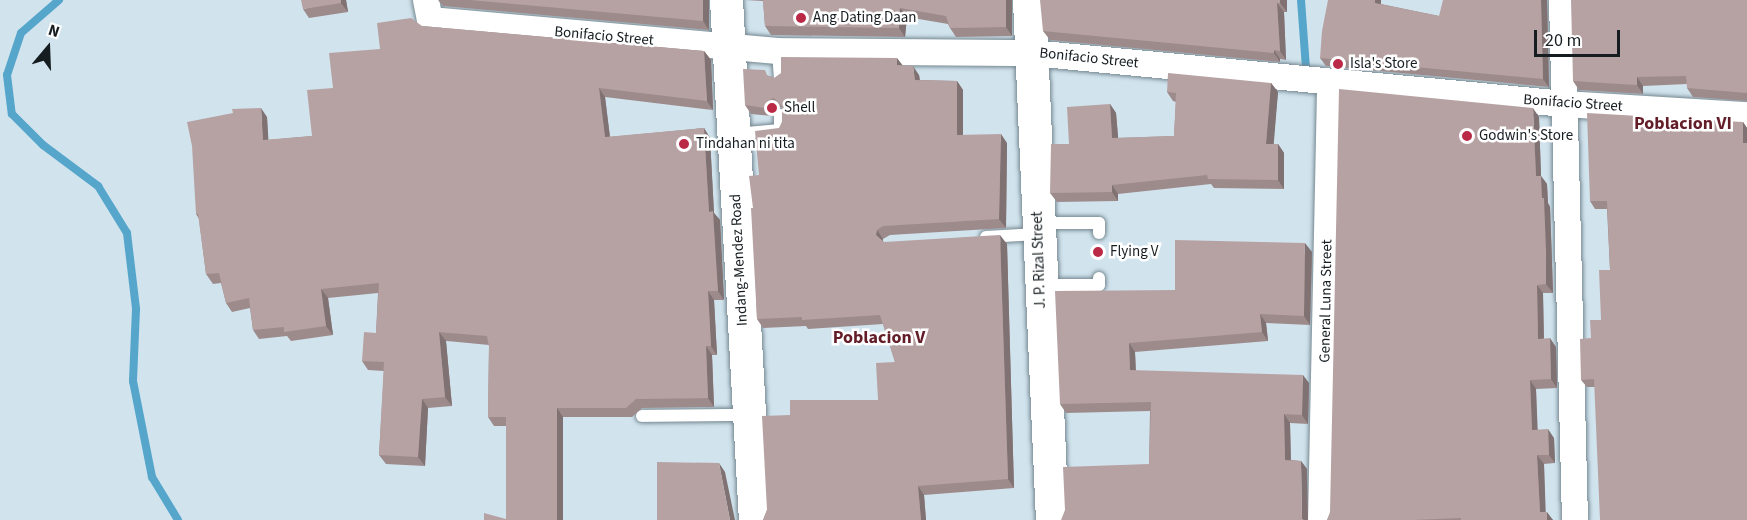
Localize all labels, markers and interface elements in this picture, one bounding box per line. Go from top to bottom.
place label: Ang Dating Daan [813,9,917,27]
marker: Ang Dating Daan [794,11,808,25]
north arrow [18,18,78,78]
scale bar [1537,18,1622,56]
text: N [45,19,62,43]
street label: Bonifacio Street [554,23,654,49]
text: 20 m [1545,28,1581,53]
street label: Bonifacio Street [1038,44,1140,72]
place label: Isla's Store [1350,55,1417,73]
marker: Isla's Store [1331,57,1345,71]
street label: Bonifacio Street [1523,91,1623,115]
place label: Shell [784,99,815,117]
marker: Shell [765,101,779,115]
district label: Poblacion VI [1634,113,1732,135]
place label: Godwin's Store [1479,127,1573,145]
marker: Godwin's Store [1460,129,1474,143]
place label: Tindahan ni tita [696,135,795,153]
marker: Tindahan ni tita [677,137,691,151]
street label: Indang-Mendez Road [727,193,751,327]
street label: J. P. Rizal Street [1028,211,1050,309]
street label: General Luna Street [1316,239,1336,363]
place label: Flying V [1110,243,1158,261]
marker: Flying V [1091,245,1105,259]
district label: Poblacion V [833,327,925,349]

